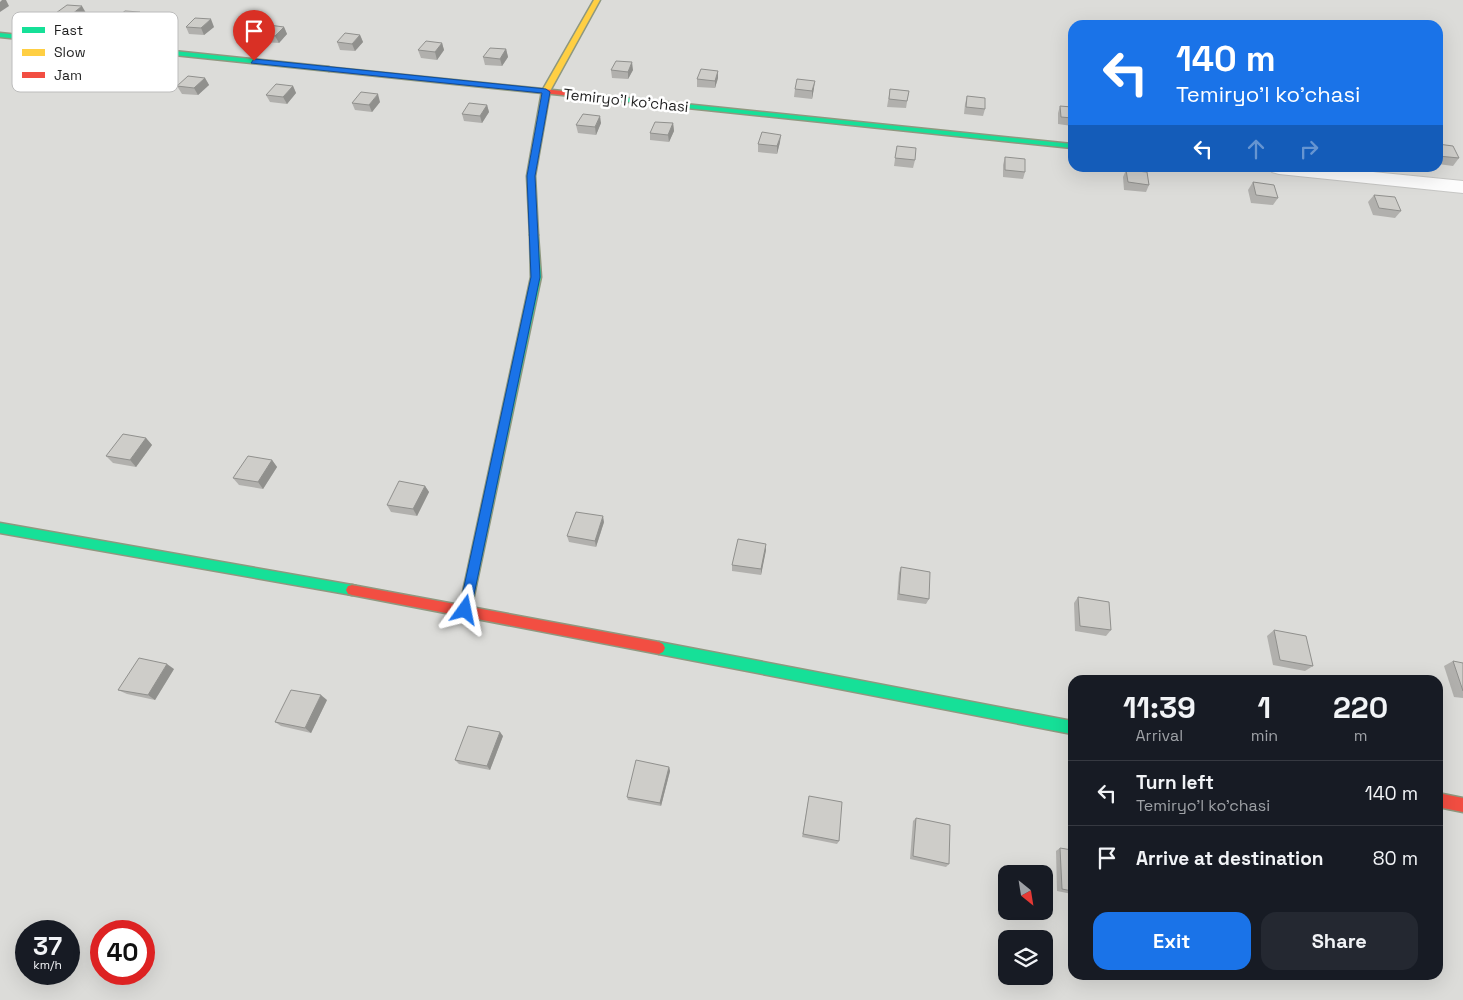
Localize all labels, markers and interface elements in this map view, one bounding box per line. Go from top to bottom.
pin [233,10,275,61]
legend [12,12,178,92]
icon: arrive [240,17,268,45]
text: Fast [54,21,83,39]
text: 140 m [1176,37,1276,81]
icon: left [1093,40,1158,105]
text: Slow [54,43,86,61]
text: Jam [54,66,82,84]
text: Temiryo'l ko'chasi [1176,80,1360,108]
street label: Temiryo'l ko'chasi [562,84,690,116]
icon: left [1189,135,1217,163]
icon: ahead [1242,135,1270,163]
icon: right [1295,135,1323,163]
position arrow [438,583,490,635]
text: 11:39 [1123,688,1196,727]
text: 1 [1258,688,1271,727]
text: 220 [1333,688,1388,727]
text: Arrival [1136,725,1183,746]
text: min [1251,725,1278,746]
text: m [1354,725,1367,746]
text: Turn left [1136,770,1214,795]
icon: left [1093,779,1121,807]
text: 140 m [1365,781,1418,806]
text: Temiryo'l ko'chasi [1136,795,1270,816]
icon: arrive [1093,844,1121,872]
text: Arrive at destination [1136,846,1324,871]
text: 80 m [1373,846,1418,871]
north arrow [998,865,1052,920]
map controls [998,865,1053,985]
button: Exit [1093,912,1251,970]
button: Share [1261,912,1418,970]
speed limit sign: 40 [90,920,155,985]
text: 37 [33,930,62,962]
button: layers [998,930,1053,985]
text: km/h [33,957,62,973]

